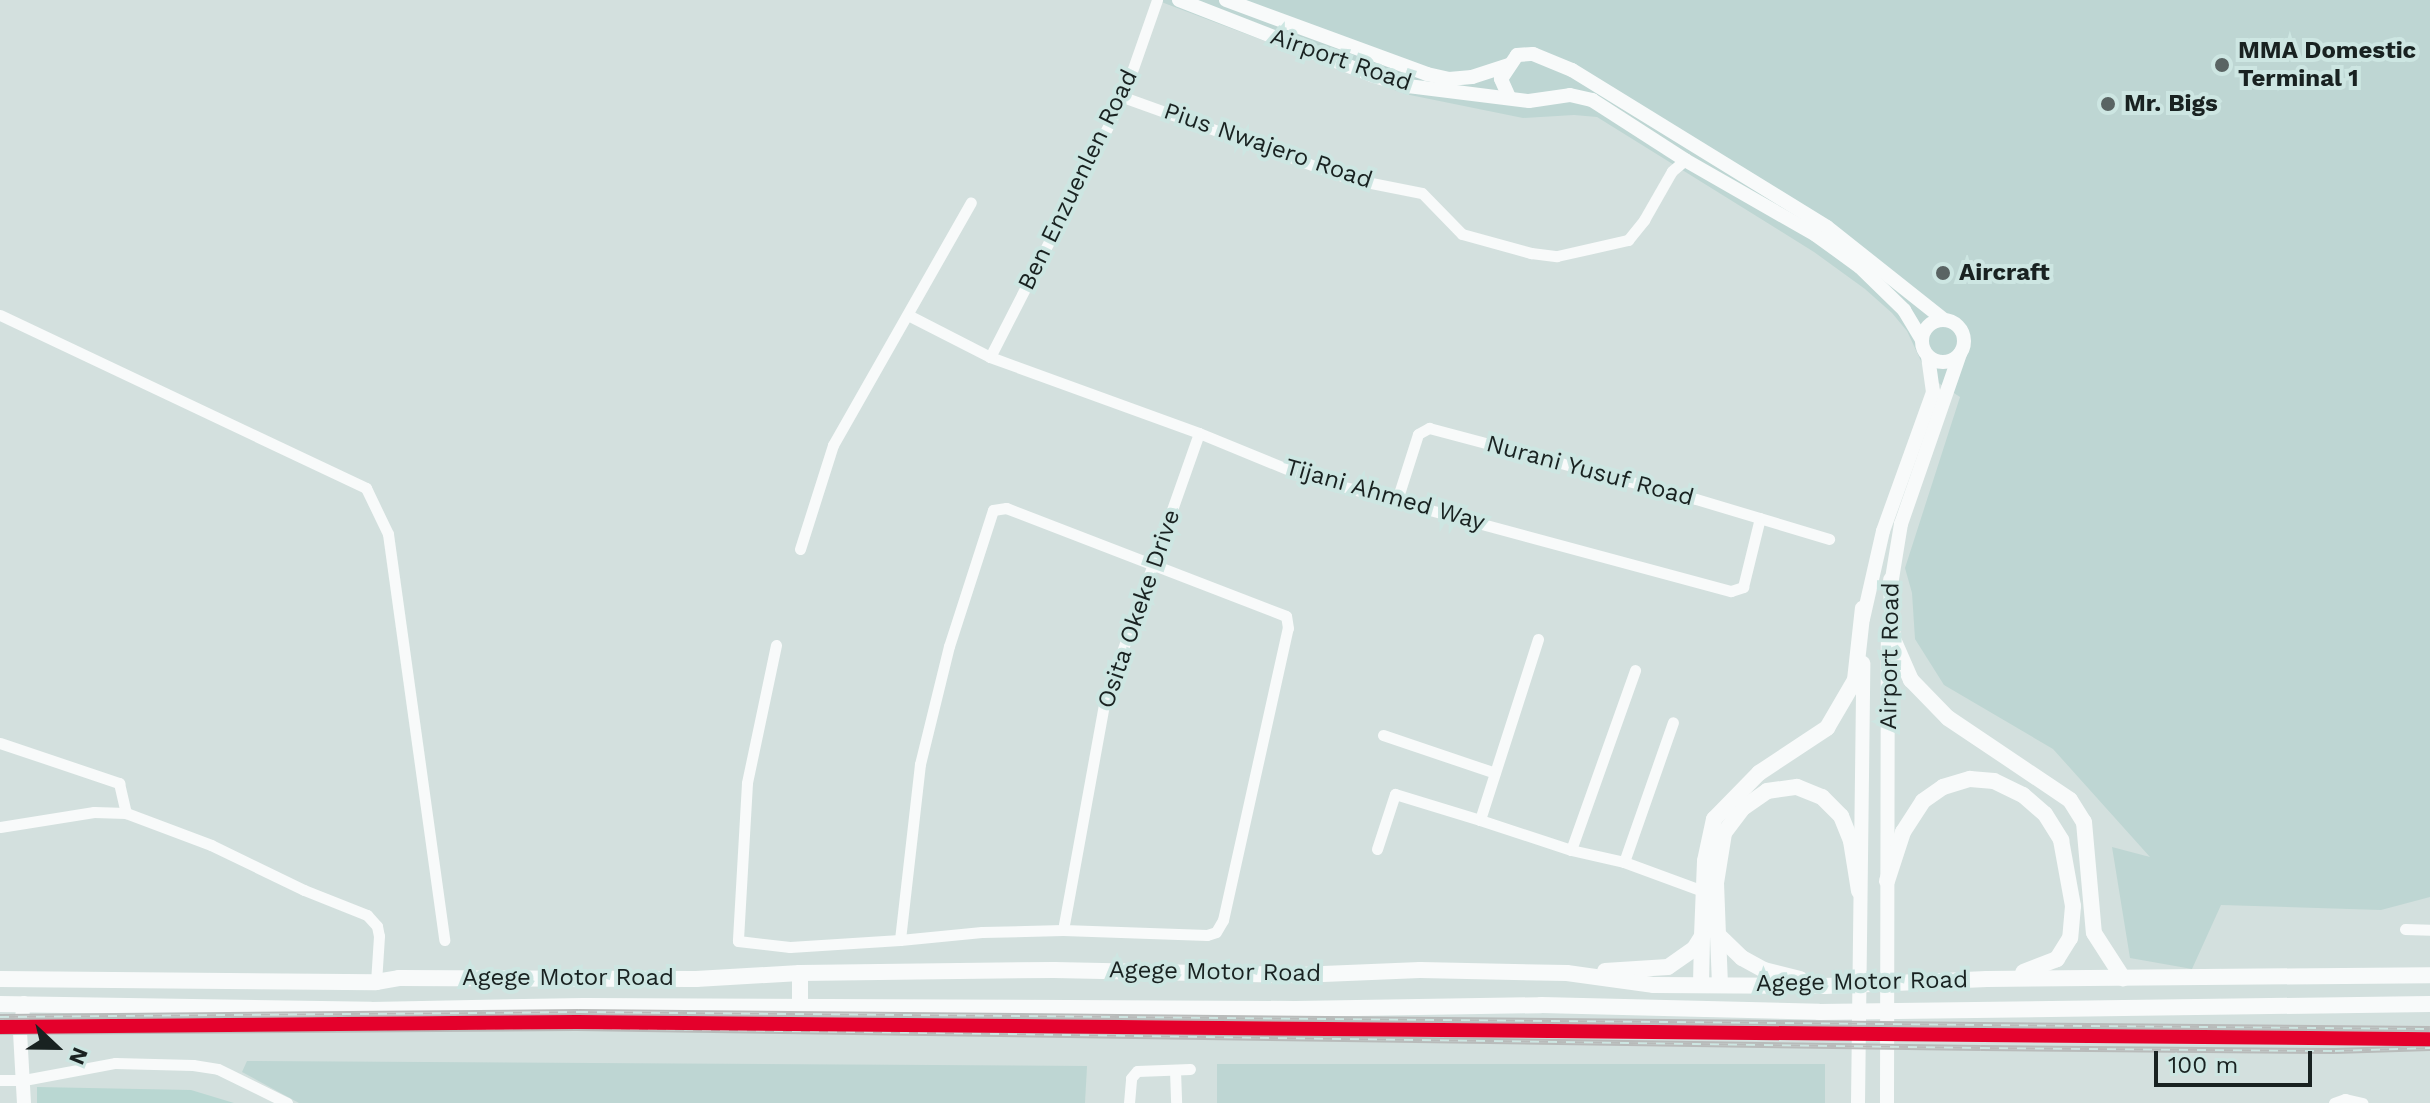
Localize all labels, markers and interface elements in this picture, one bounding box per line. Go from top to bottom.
street label: Airport Road [1267,22,1415,98]
place label: MMA Domestic Terminal 1 [2238,37,2417,93]
marker: MMA Domestic Terminal 1 [2213,56,2231,74]
street label: Ben Enzuenlen Road [1012,65,1144,295]
place label: Mr. Bigs [2124,90,2218,118]
marker: Mr. Bigs [2099,95,2117,113]
street label: Pius Nwajero Road [1160,97,1376,195]
place label: Aircraft [1959,259,2050,287]
marker: Aircraft [1934,264,1952,282]
street label: Nurani Yusuf Road [1482,429,1698,513]
street label: Tijani Ahmed Way [1281,453,1489,537]
street label: Osita Okeke Drive [1091,506,1187,712]
street label: Airport Road [1874,582,1906,730]
street label: Agege Motor Road [1108,956,1322,988]
street label: Agege Motor Road [462,964,674,992]
street label: Agege Motor Road [1755,966,1969,998]
north arrow [16,1007,96,1087]
scale bar [2158,1035,2316,1085]
text: N [64,1044,93,1068]
text: 100 m [2168,1051,2238,1079]

